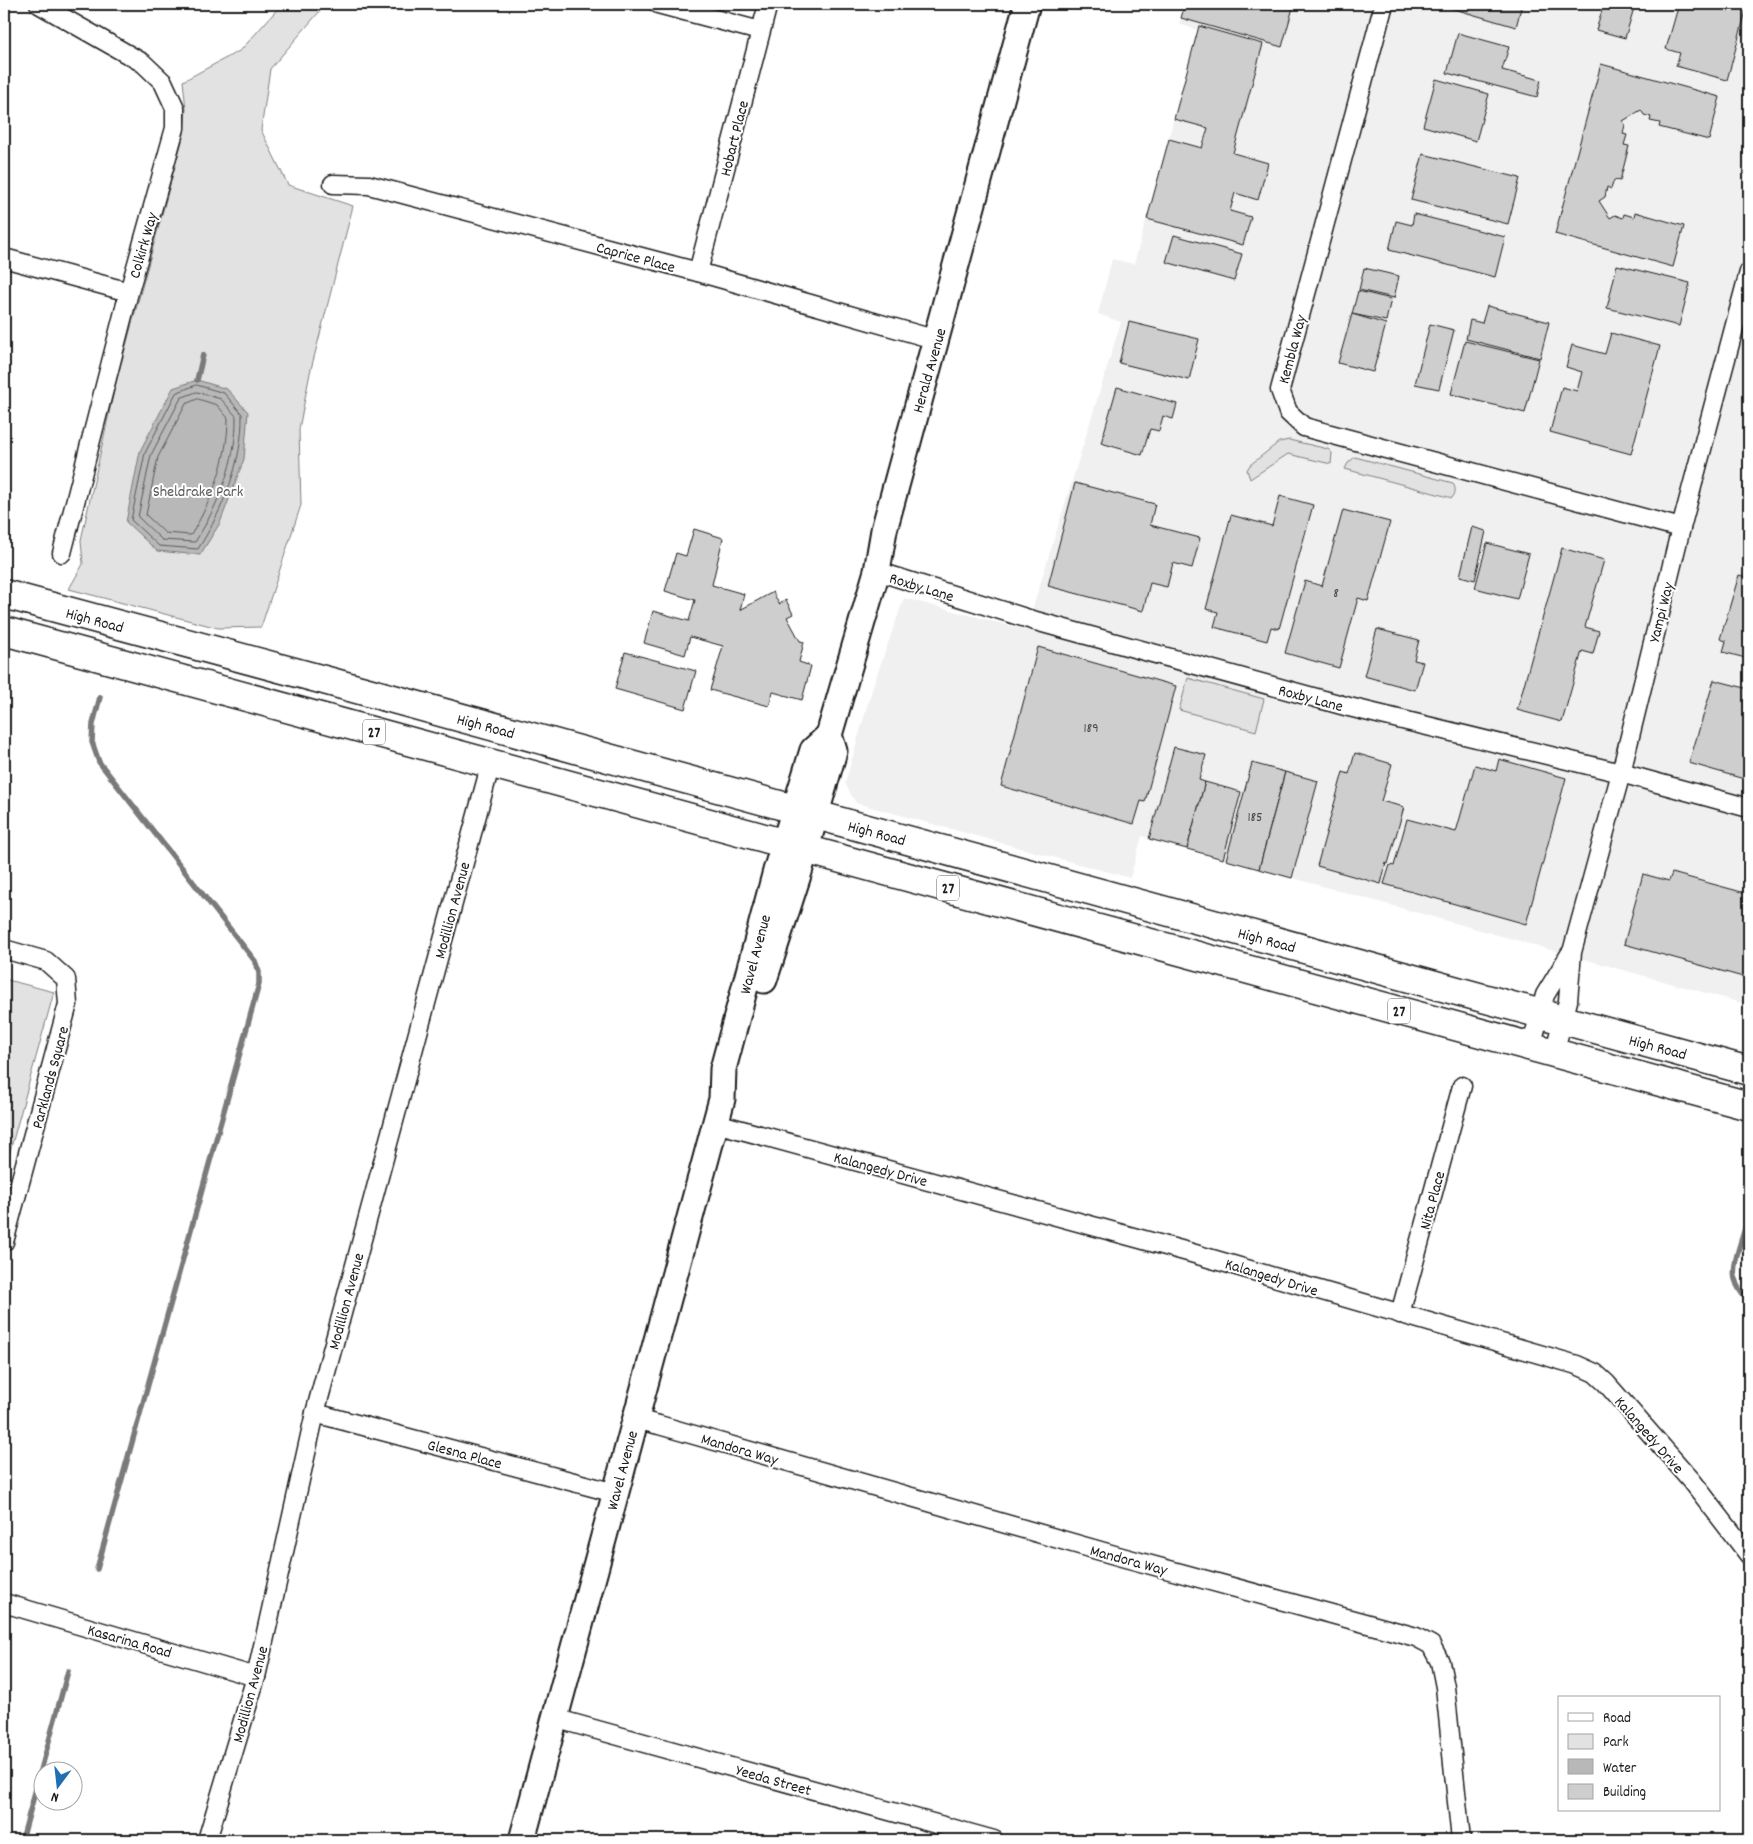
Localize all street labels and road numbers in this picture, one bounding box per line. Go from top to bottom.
street label: Hobart Place [715,98,756,179]
street label: Colkirk Way [124,210,165,281]
street label: Caprice Place [593,237,677,280]
street label: Kembla Way [1273,312,1314,387]
street label: Herald Avenue [907,325,954,416]
street label: Roxby Lane [886,568,956,609]
street label: Yampi Way [1644,579,1681,645]
street label: High Road [63,603,126,640]
street label: Roxby Lane [1275,680,1345,719]
street label: High Road [454,709,517,746]
road number: 27 [363,720,385,744]
street label: High Road [845,816,908,853]
street label: Modillion Avenue [429,860,477,962]
road number: 27 [937,876,959,900]
street label: Wavel Avenue [735,912,778,997]
street label: High Road [1235,923,1298,960]
road number: 27 [1388,998,1410,1024]
street label: Parklands Square [27,1024,76,1132]
street label: High Road [1626,1030,1689,1067]
street label: Kalangedy Drive [831,1147,930,1194]
street label: Nita Place [1415,1169,1452,1233]
street label: Modillion Avenue [323,1251,371,1353]
street label: Kalangedy Drive [1222,1253,1321,1303]
street label: Kalangedy Drive [1608,1392,1688,1479]
street label: Wavel Avenue [602,1428,645,1513]
street label: Mandora Way [698,1428,781,1473]
street label: Glesna Place [425,1434,504,1476]
street label: Mandora Way [1087,1540,1170,1583]
street label: Kasarina Road [85,1619,174,1665]
street label: Modillion Avenue [227,1644,275,1746]
street label: Yeeda Street [733,1760,814,1803]

